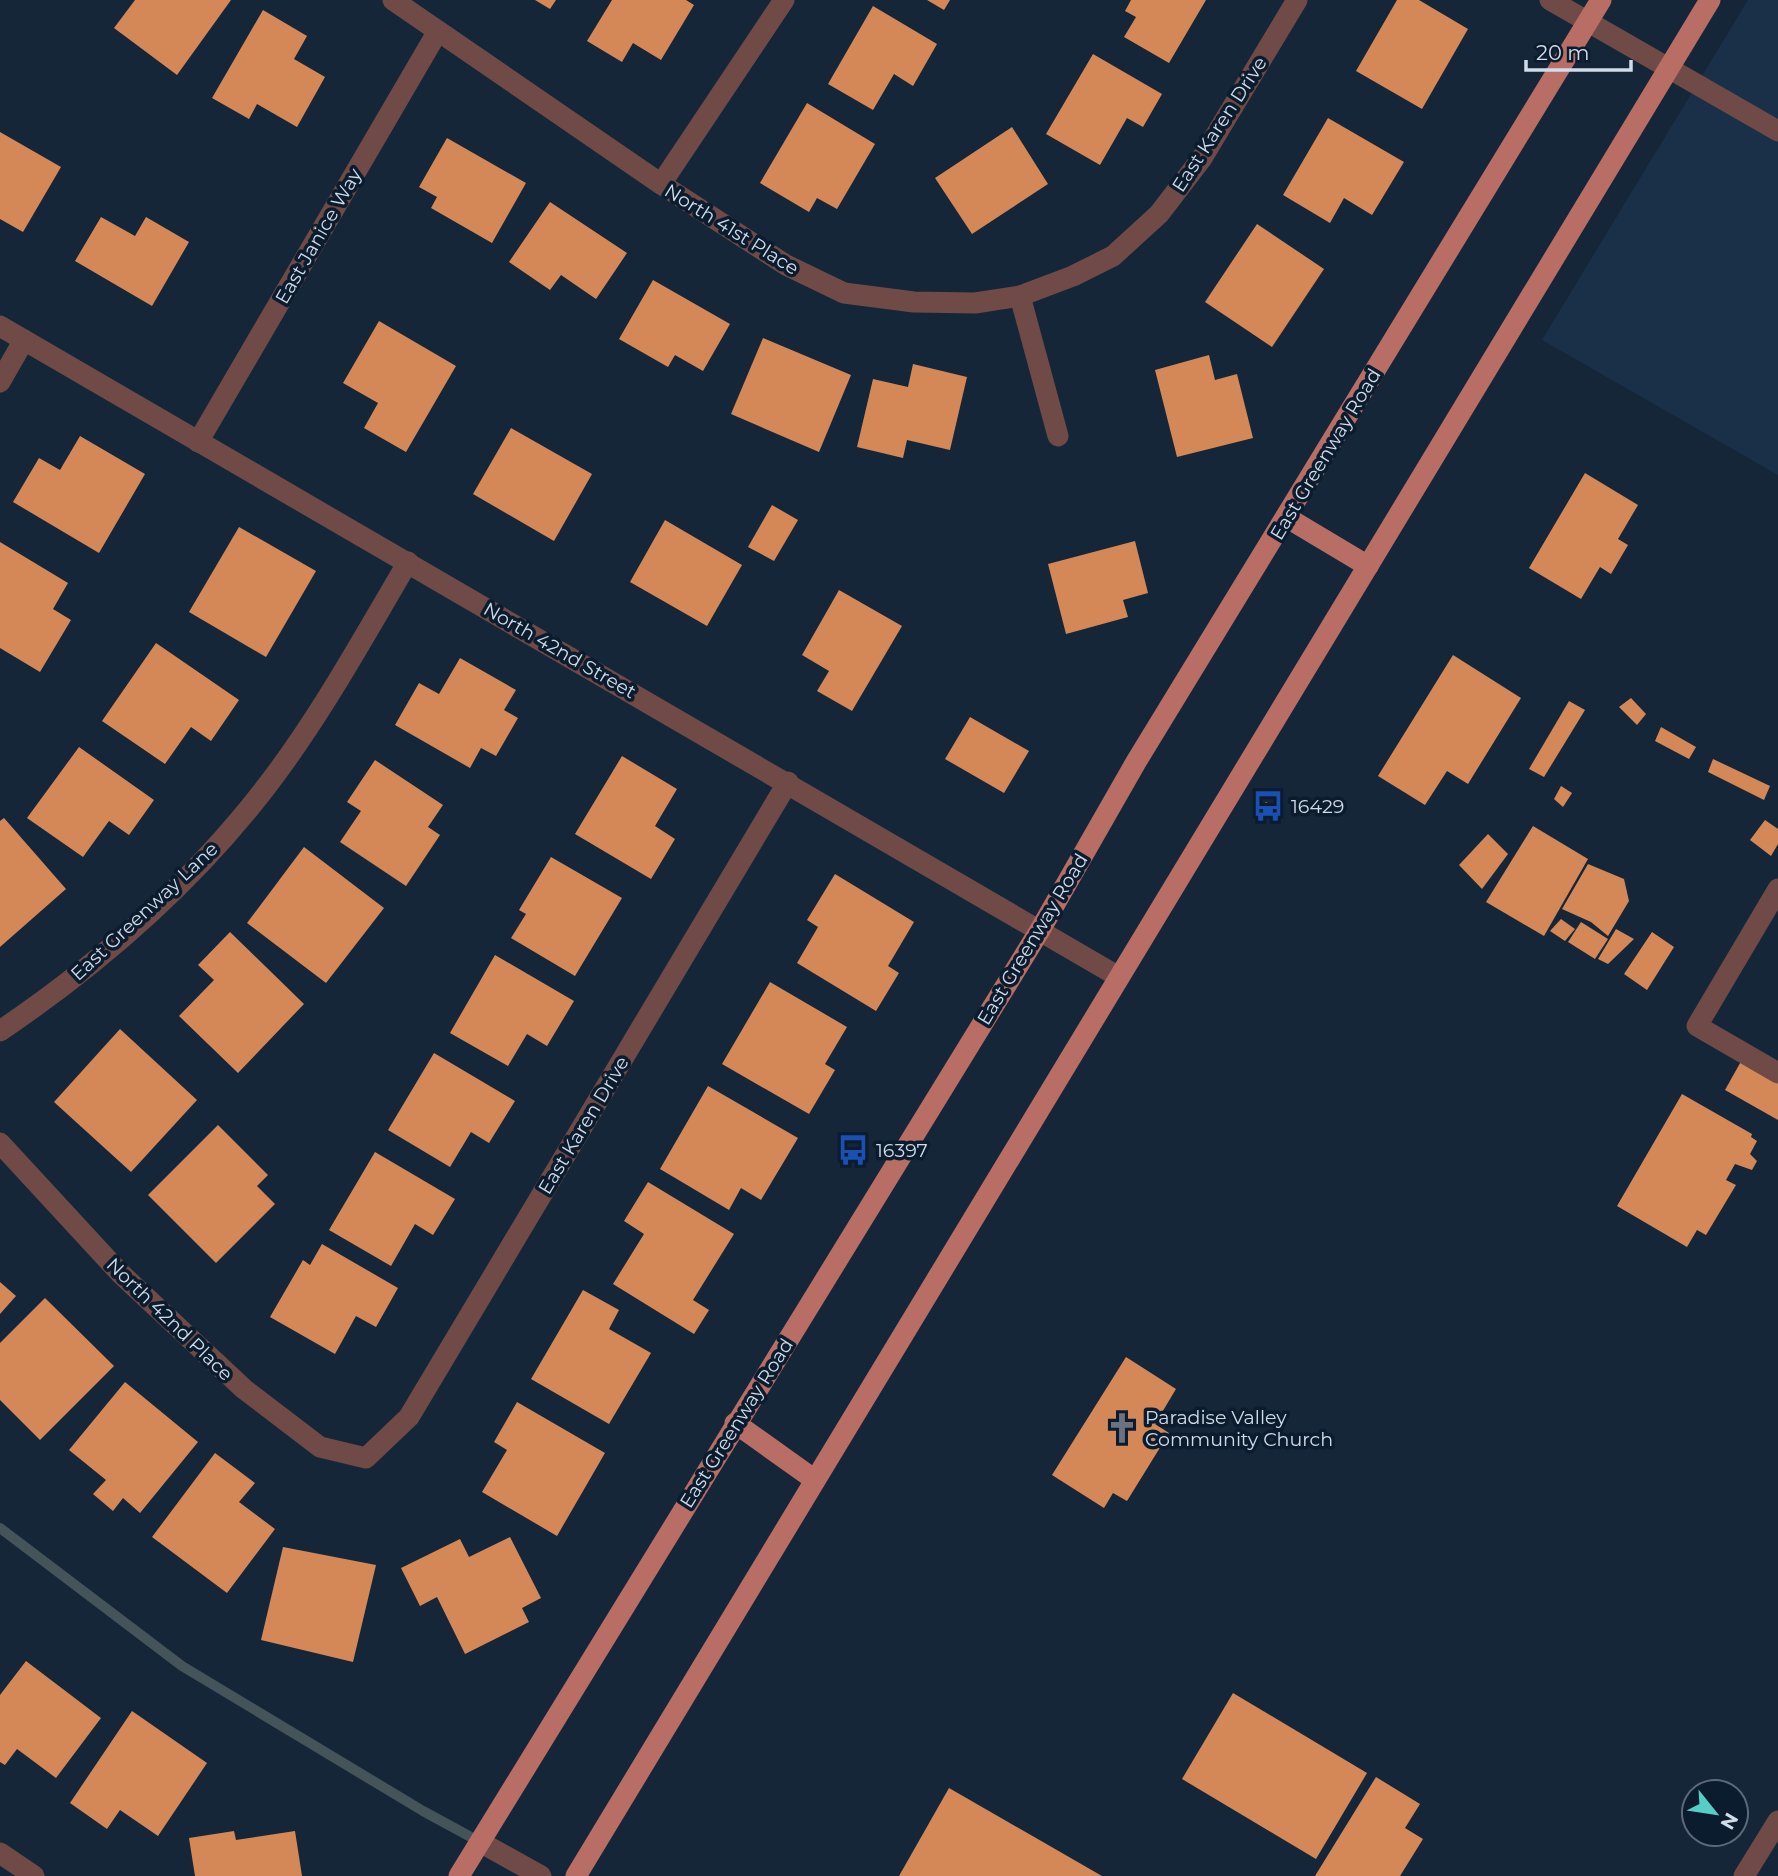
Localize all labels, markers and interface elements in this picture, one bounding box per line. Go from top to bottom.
scale bar [1526,28,1631,72]
text: 20 m [1536,40,1590,65]
street label: East Karen Drive [1167,52,1272,196]
street label: East Janice Way [270,164,367,308]
street label: North 41st Place [660,179,803,280]
street label: East Greenway Road [1265,365,1386,544]
street label: North 42nd Street [479,597,640,704]
bus stop icon: 16429 [1251,789,1285,823]
place label: 16429 [1291,795,1344,818]
street label: East Greenway Lane [66,837,223,985]
street label: East Greenway Road [972,850,1093,1029]
street label: East Karen Drive [533,1052,634,1198]
bus stop icon: 16397 [836,1133,870,1167]
place label: 16397 [876,1139,928,1162]
street label: North 42nd Place [102,1253,238,1386]
street label: East Greenway Road [675,1334,798,1512]
place label: Paradise Valley Community Church [1145,1406,1333,1451]
church icon: Paradise Valley Community Church [1105,1411,1139,1445]
north arrow [1680,1778,1750,1848]
text: N [1715,1809,1743,1834]

